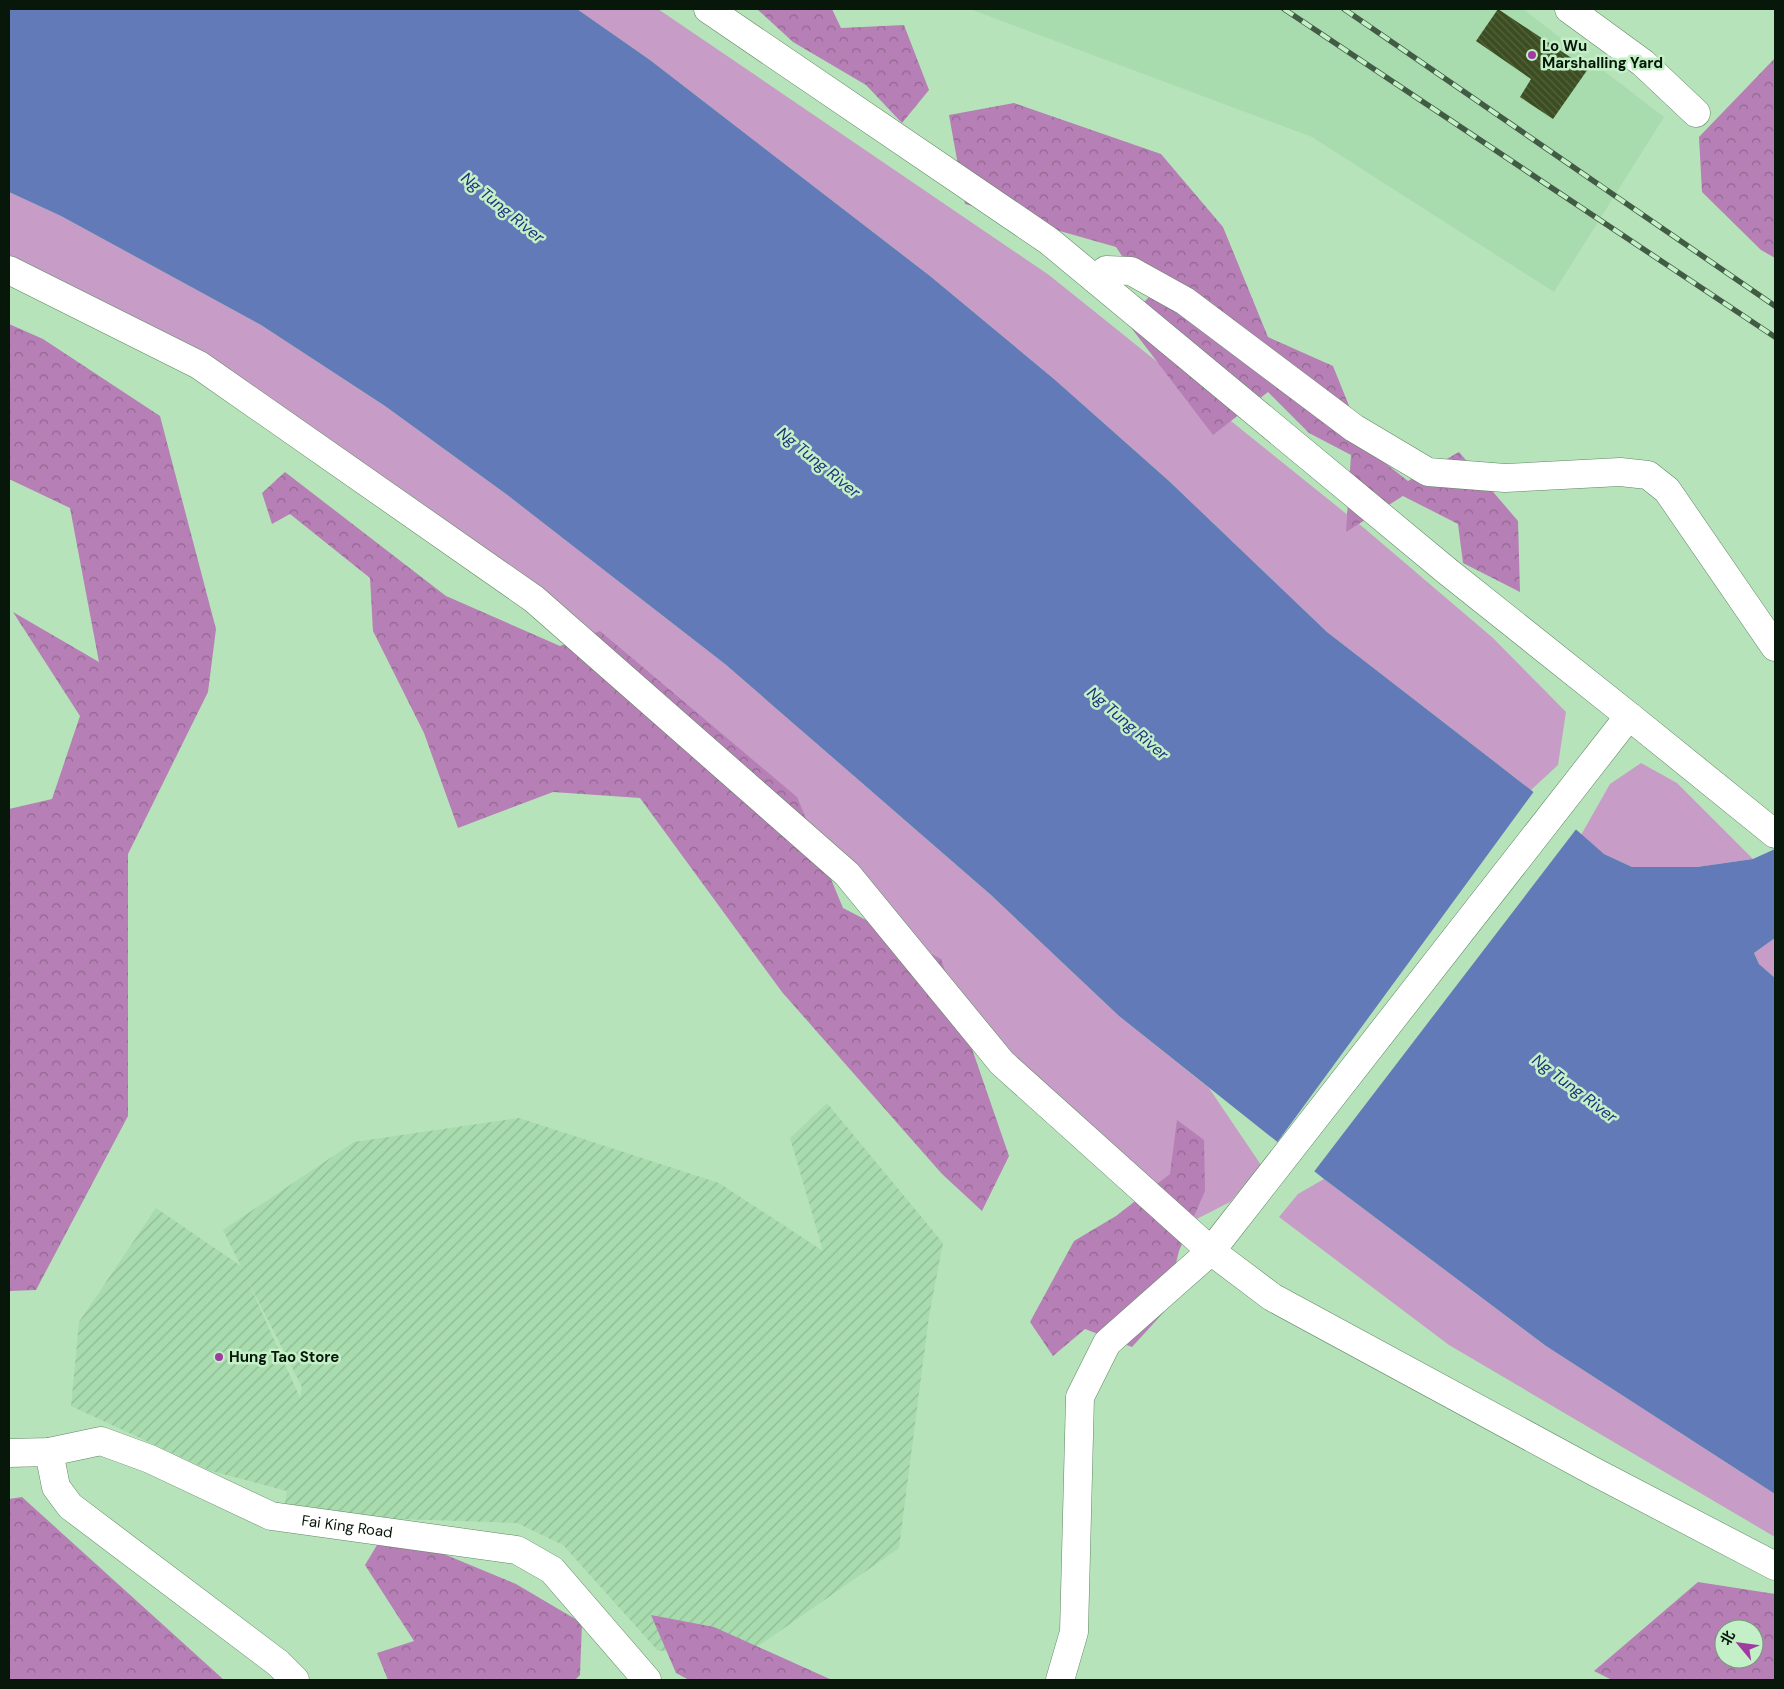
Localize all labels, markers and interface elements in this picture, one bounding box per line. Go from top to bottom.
place label: Lo Wu Marshalling Yard [1542,36,1663,73]
marker: Lo Wu Marshalling Yard [1526,49,1538,61]
water label: Ng Tung River [457,167,549,248]
water label: Ng Tung River [773,422,865,503]
water label: Ng Tung River [1083,682,1174,765]
water label: Ng Tung River [1528,1050,1622,1128]
place label: Hung Tao Store [229,1347,339,1367]
marker: Hung Tao Store [213,1351,225,1363]
street label: Fai King Road [300,1510,394,1543]
north arrow [1714,1619,1764,1669]
text: 北 [1716,1627,1739,1648]

